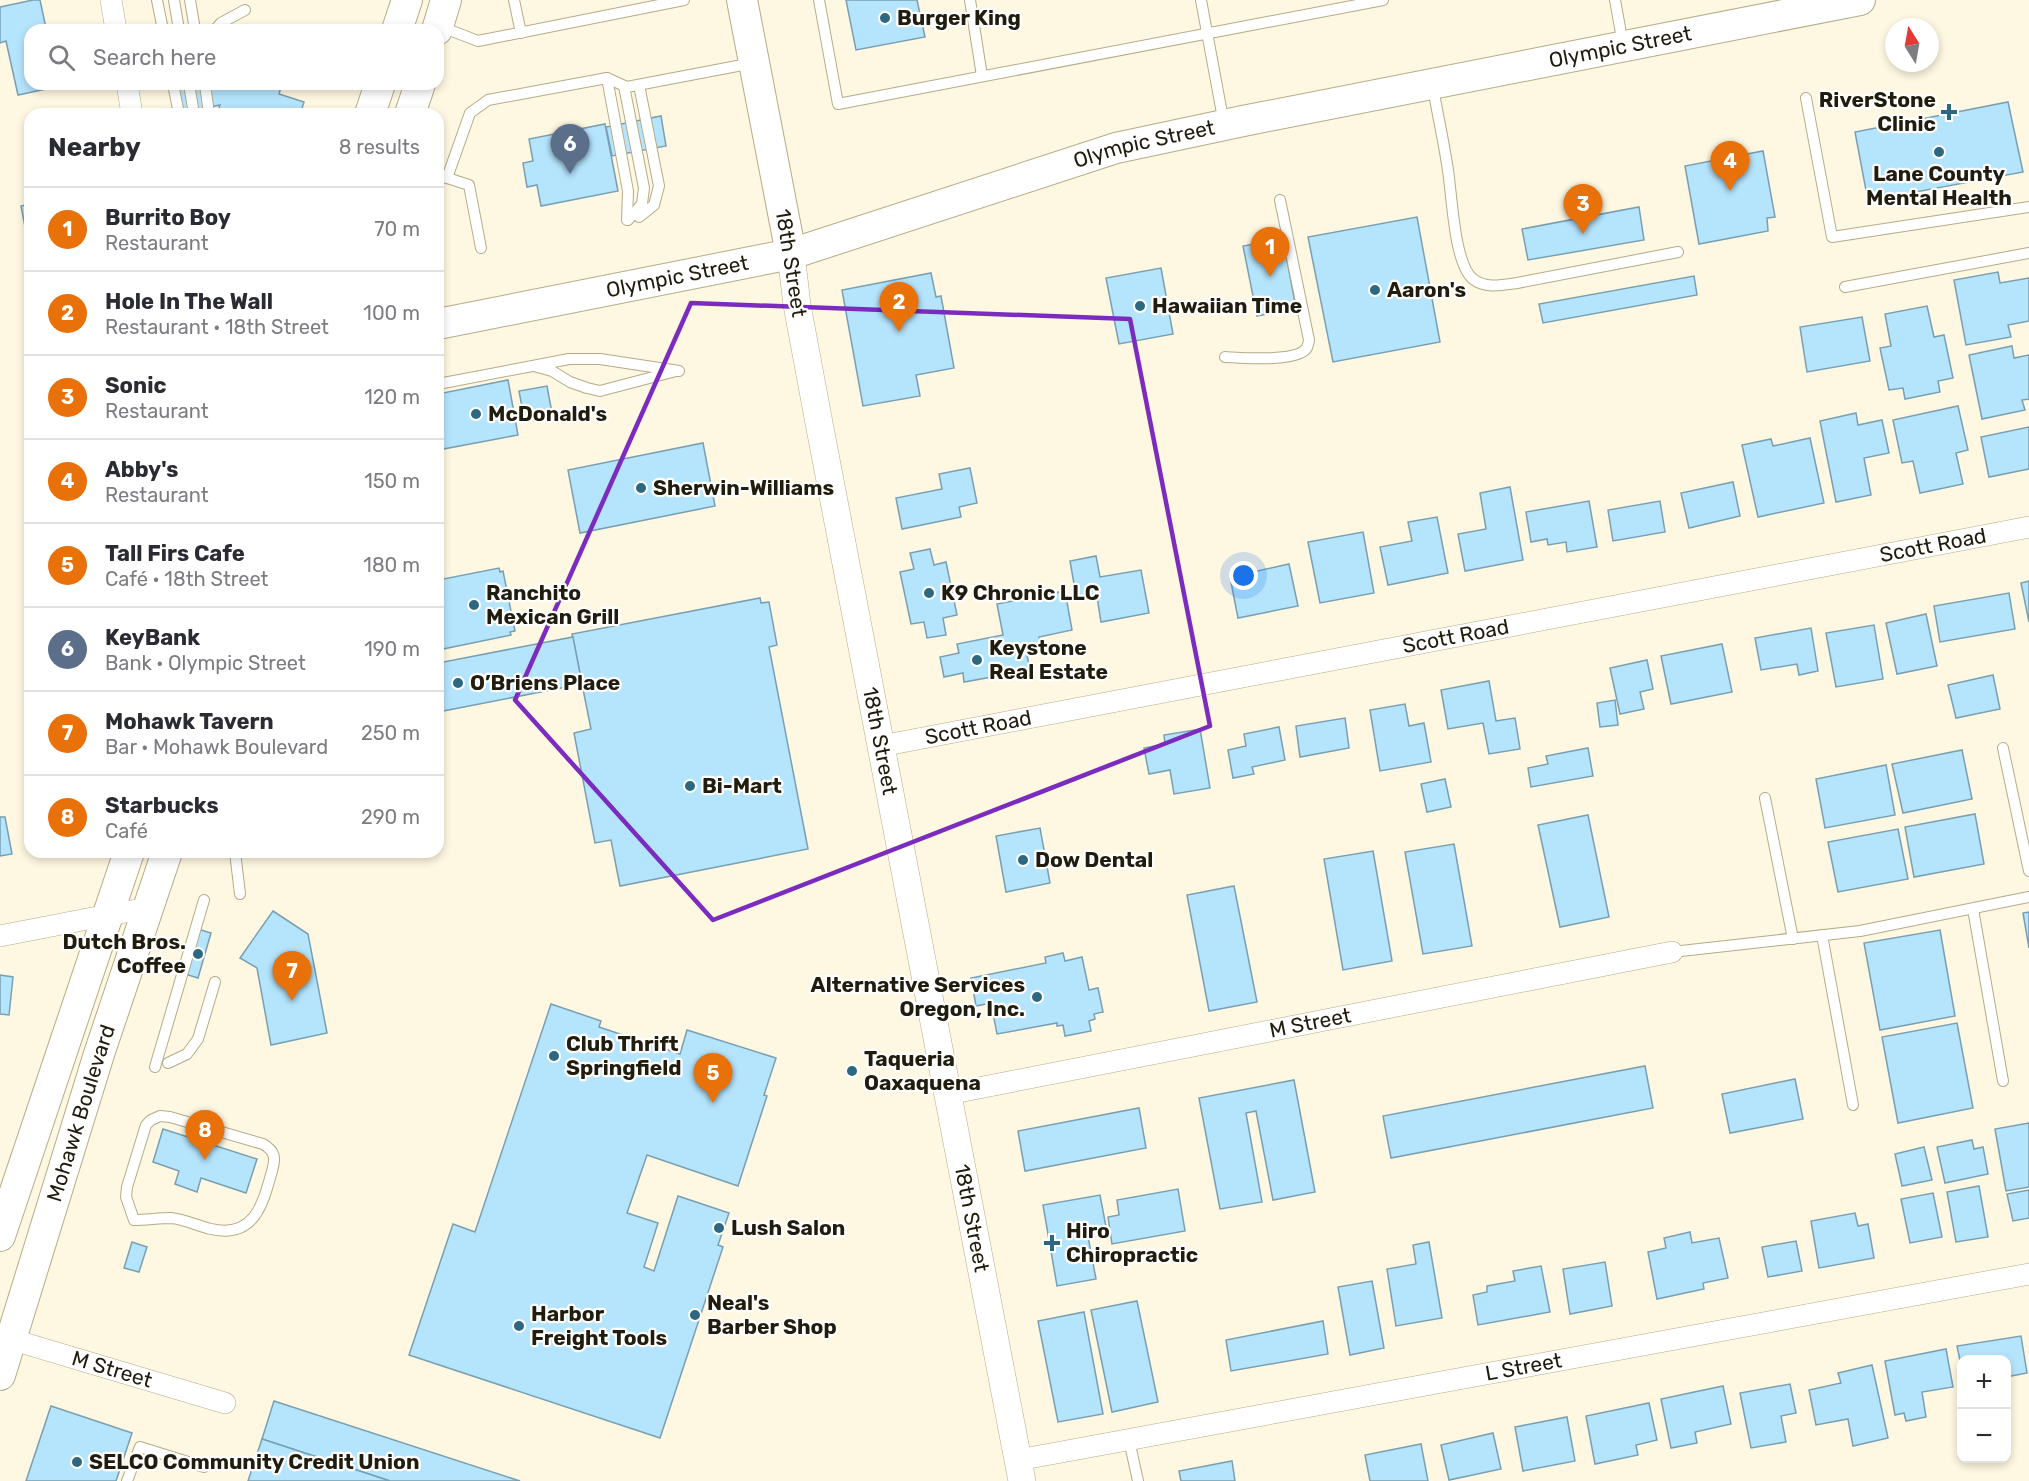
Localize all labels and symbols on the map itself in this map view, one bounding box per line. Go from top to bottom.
place label: Burger King [897,5,1021,30]
marker: Burger King [878,11,892,25]
north arrow [1885,18,1939,72]
street label: Olympic Street [1547,20,1694,73]
place label: RiverStone Clinic [1819,87,1936,136]
marker: RiverStone Clinic [1940,103,1958,121]
street label: Olympic Street [1070,114,1217,173]
pin: 6 [550,124,590,174]
pin: 4 [1710,142,1750,191]
marker: Lane County Mental Health [1932,145,1946,159]
place label: Lane County Mental Health [1866,161,2012,210]
pin: 3 [1564,184,1602,234]
street label: 18th Street [771,207,812,319]
pin: 1 [1250,228,1290,277]
street label: Olympic Street [604,250,751,302]
place label: Aaron's [1387,277,1466,302]
pin: 2 [880,282,918,332]
marker: Aaron's [1368,283,1382,297]
place label: Hawaiian Time [1152,293,1302,318]
marker: Hawaiian Time [1133,299,1147,313]
place label: McDonald's [488,401,607,426]
marker: McDonald's [469,407,483,421]
place label: Sherwin-Williams [653,475,834,500]
marker: Sherwin-Williams [634,481,648,495]
street label: Scott Road [1878,522,1988,567]
your location [1229,561,1258,590]
place label: Ranchito Mexican Grill [486,580,619,629]
place label: K9 Chronic LLC [941,580,1100,605]
marker: K9 Chronic LLC [922,586,936,600]
marker: Ranchito Mexican Grill [467,598,481,612]
street label: Scott Road [1400,613,1511,658]
place label: Keystone Real Estate [989,635,1108,684]
marker: Keystone Real Estate [970,653,984,667]
place label: O’Briens Place [470,670,620,695]
marker: O’Briens Place [451,676,465,690]
street label: 18th Street [858,685,903,797]
street label: Scott Road [923,705,1034,749]
place label: Bi-Mart [702,773,782,798]
marker: Bi-Mart [683,779,697,793]
place label: Dow Dental [1035,847,1153,872]
marker: Dow Dental [1016,853,1030,867]
place label: Dutch Bros. Coffee [63,929,186,978]
marker: Dutch Bros. Coffee [191,947,205,961]
pin: 7 [272,952,312,1001]
place label: Alternative Services Oregon, Inc. [811,972,1025,1021]
marker: Alternative Services Oregon, Inc. [1030,990,1044,1004]
street label: M Street [1267,1002,1353,1043]
street label: Mohawk Boulevard [41,1021,120,1205]
place label: Club Thrift Springfield [566,1031,681,1080]
place label: Taqueria Oaxaquena [864,1046,981,1095]
marker: Club Thrift Springfield [547,1049,561,1063]
pin: 5 [694,1054,732,1103]
marker: Taqueria Oaxaquena [845,1064,859,1078]
pin: 8 [186,1110,224,1160]
street label: 18th Street [949,1162,995,1274]
place label: Lush Salon [731,1215,845,1240]
place label: Hiro Chiropractic [1066,1218,1198,1267]
marker: Lush Salon [712,1221,726,1235]
marker: Hiro Chiropractic [1043,1234,1061,1252]
place label: Neal's Barber Shop [707,1290,837,1339]
place label: Harbor Freight Tools [531,1301,667,1350]
marker: Neal's Barber Shop [688,1308,702,1322]
marker: Harbor Freight Tools [512,1319,526,1333]
street label: M Street [69,1345,155,1393]
street label: L Street [1483,1347,1564,1386]
place label: SELCO Community Credit Union [89,1449,419,1474]
marker: SELCO Community Credit Union [70,1455,84,1469]

